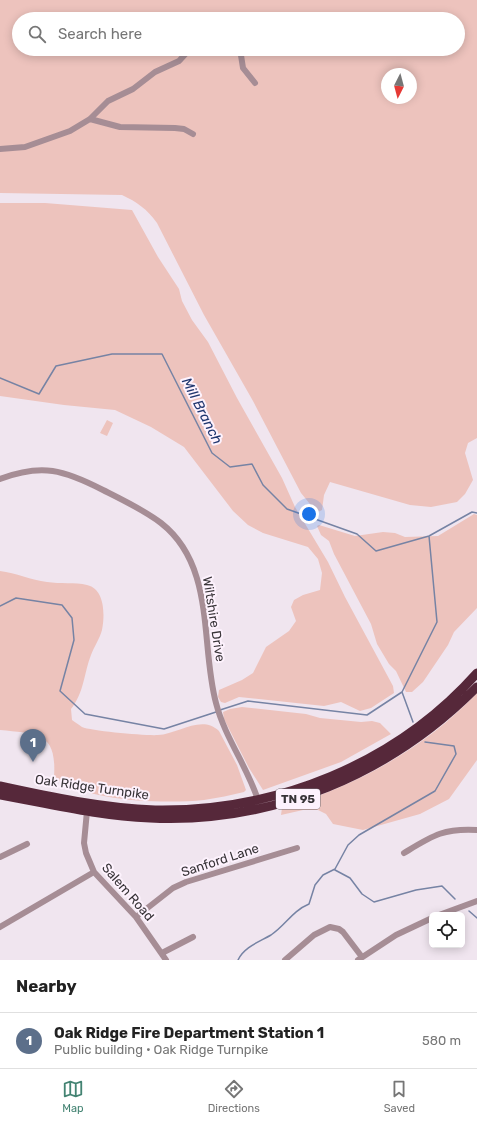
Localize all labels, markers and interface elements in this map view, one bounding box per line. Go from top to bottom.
search box [12,12,465,56]
icon: search [26,23,48,45]
text: Search here [58,25,142,43]
north arrow [381,68,417,104]
water label: Mill Branch [178,375,226,447]
your location [299,504,319,524]
street label: Wiltshire Drive [200,575,228,663]
pin: 1 [20,729,46,762]
street label: Oak Ridge Turnpike [34,772,150,803]
road number: TN 95 [276,789,320,809]
street label: Sanford Lane [179,840,261,880]
street label: Salem Road [99,860,157,924]
map controls [429,912,465,948]
button: locate [429,912,465,948]
text: Nearby [16,976,77,996]
text: Oak Ridge Fire Department Station 1 [54,1024,324,1042]
text: 1 [26,1033,32,1048]
text: 580 m [422,1033,461,1048]
text: Public building · Oak Ridge Turnpike [54,1042,268,1057]
tab: Map [62,1078,84,1115]
tab: Directions [208,1078,260,1115]
tab: Saved [384,1078,415,1115]

